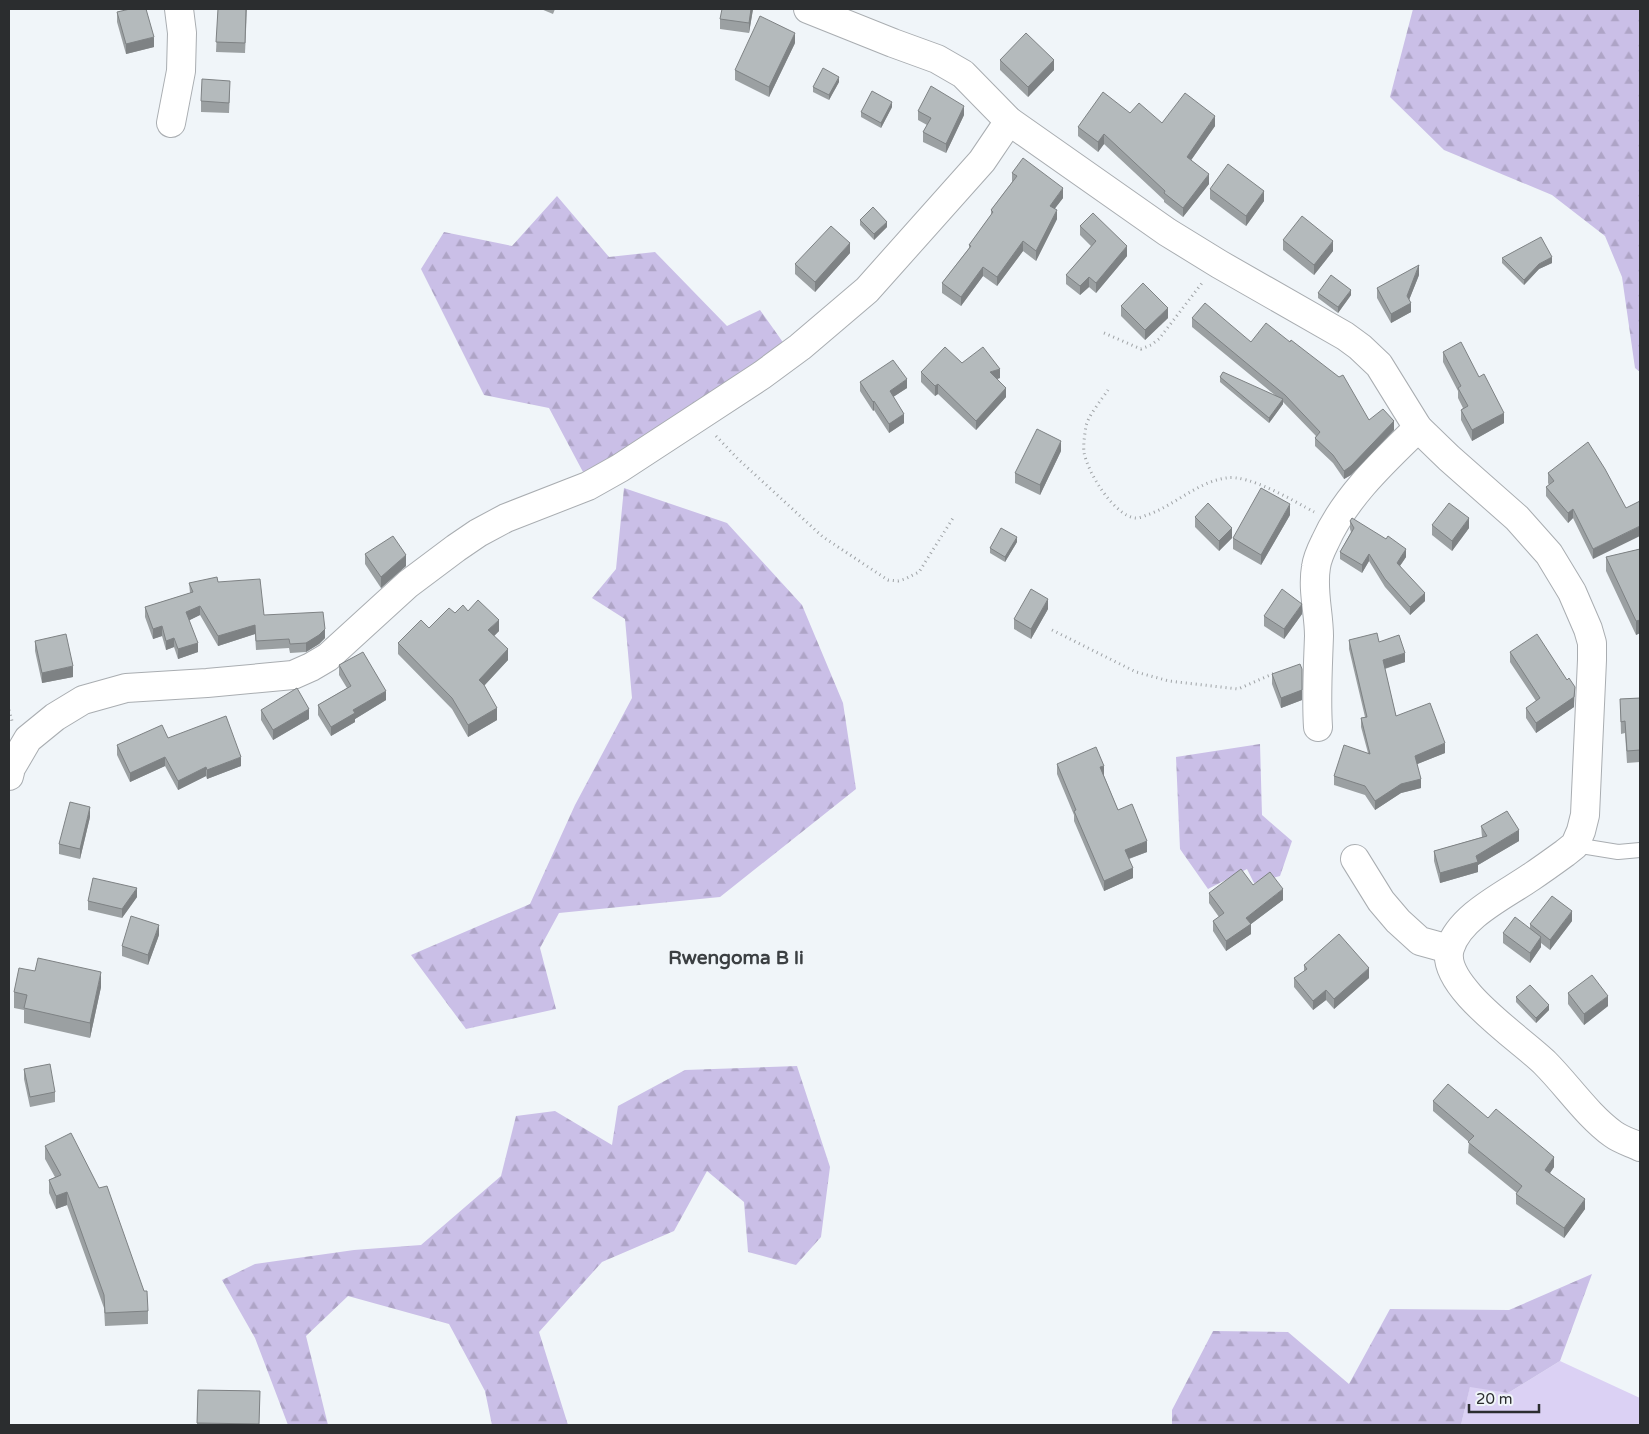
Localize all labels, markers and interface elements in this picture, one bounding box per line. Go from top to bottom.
district label: Rwengoma B Ii [668,947,804,970]
scale bar [1469,1382,1539,1414]
text: 20 m [1476,1390,1513,1408]

